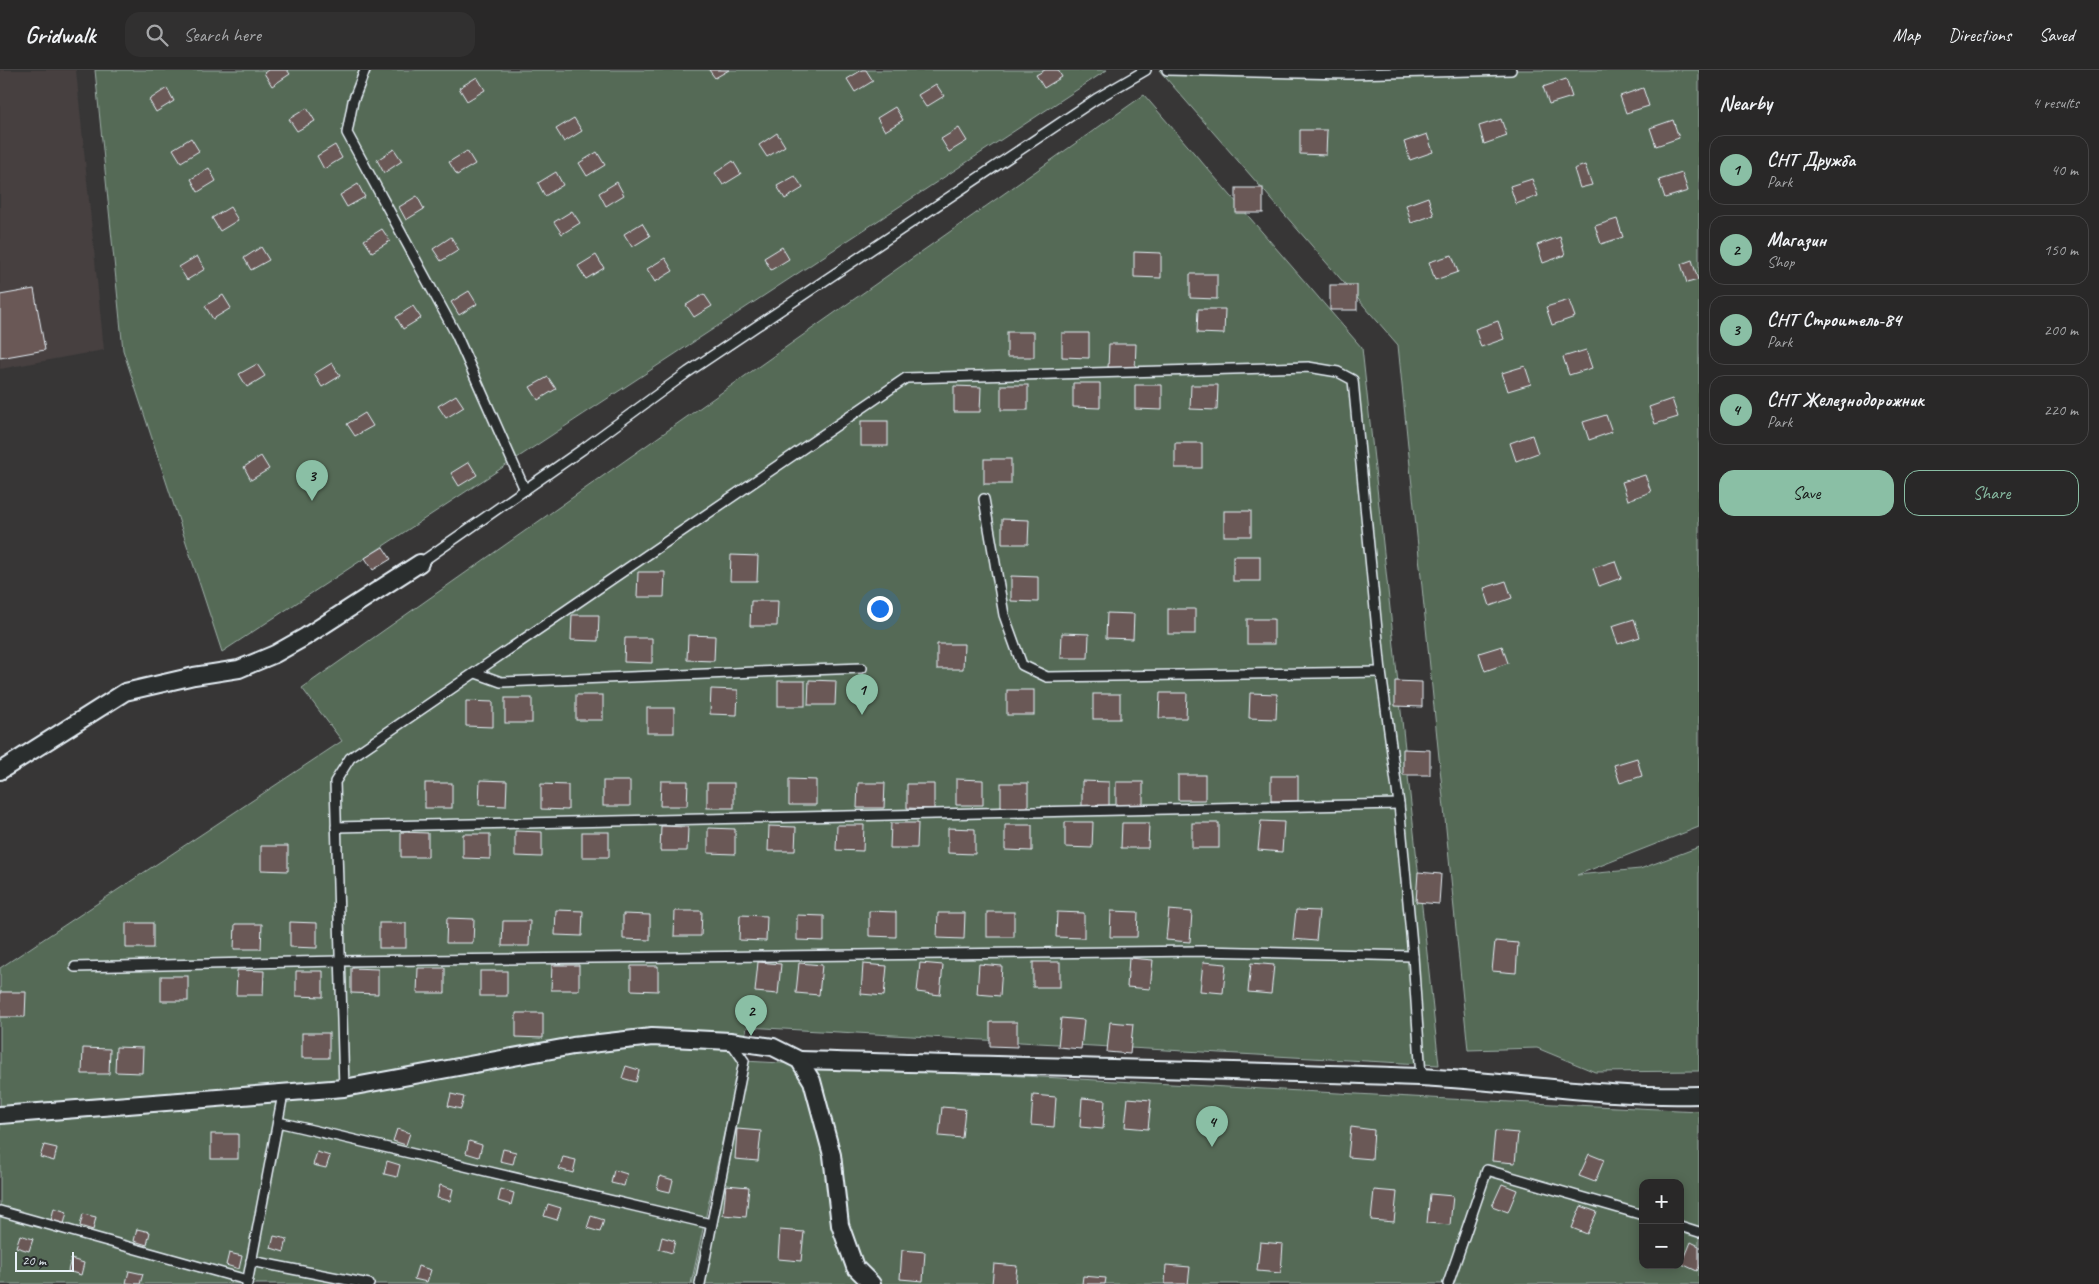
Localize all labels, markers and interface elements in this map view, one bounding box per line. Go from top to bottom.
search box [125,12,475,57]
text: Gridwalk [25,20,95,50]
icon: search [143,21,171,49]
text: Search here [183,23,261,47]
text: Map [1893,24,1920,46]
text: Directions [1948,24,2011,46]
text: Saved [2039,24,2074,46]
text: Nearby [1719,90,1772,116]
text: 4 results [2032,93,2079,113]
text: СНТ Дружба [1767,148,1855,172]
text: 1 [1732,160,1740,180]
text: 40 m [2051,160,2078,180]
text: Park [1767,172,1792,192]
text: Магазин [1767,228,1826,252]
text: 2 [1732,240,1740,260]
text: 150 m [2044,240,2078,260]
text: Shop [1767,252,1794,272]
text: СНТ Строитель-84 [1767,308,1901,332]
text: 3 [1732,320,1740,340]
text: 200 m [2044,320,2078,340]
text: Park [1767,332,1792,352]
text: СНТ Железнодорожник [1767,388,1924,412]
text: 4 [1732,400,1740,420]
text: 220 m [2044,400,2078,420]
text: Park [1767,412,1792,432]
pin: 3 [296,460,328,501]
button: Save [1719,470,1894,516]
button: Share [1904,470,2079,516]
your location [867,596,893,622]
pin: 1 [846,674,878,715]
pin: 2 [735,995,767,1036]
pin: 4 [1196,1106,1228,1147]
map controls [1639,1179,1684,1269]
button: + [1639,1179,1684,1224]
button: − [1639,1224,1684,1269]
scale bar [15,1249,74,1272]
text: 20 m [22,1252,46,1269]

